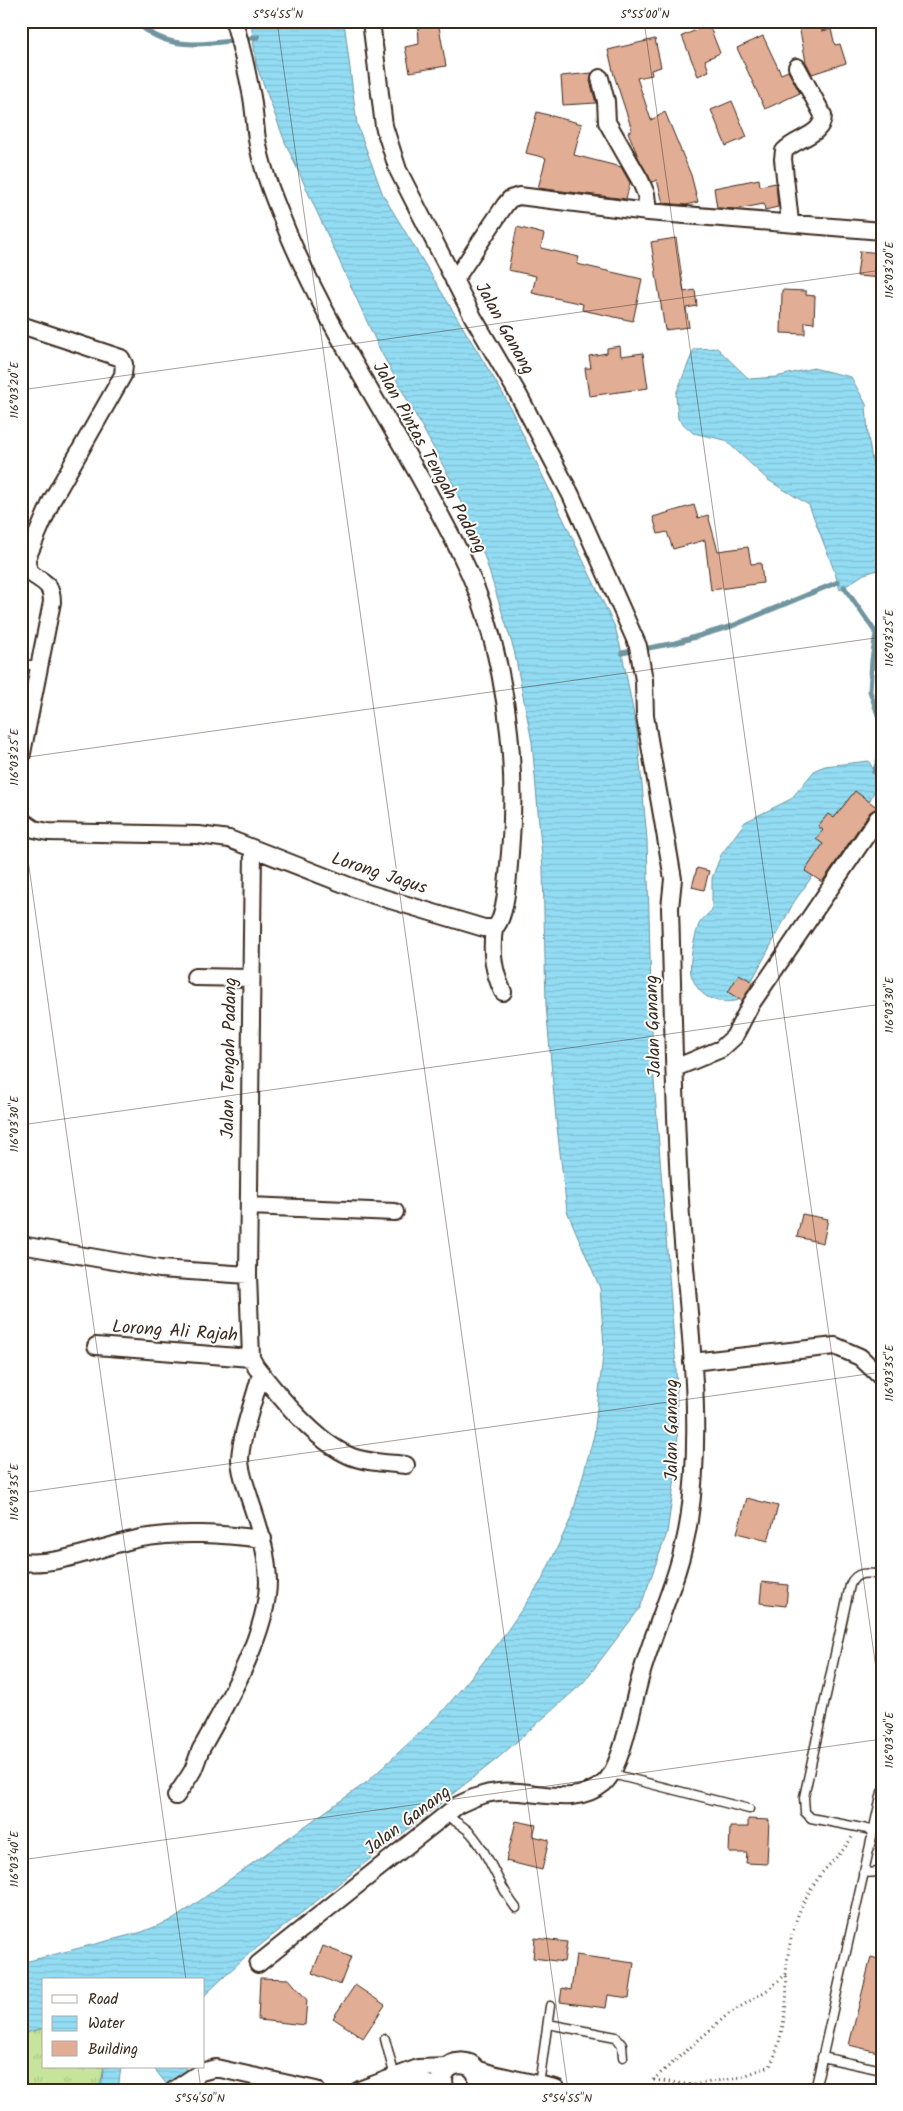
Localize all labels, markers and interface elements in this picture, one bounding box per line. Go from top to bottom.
text: 5°54'55"N [253,5,303,24]
text: 5°55'00"N [620,5,670,24]
text: 116°03'20"E [880,241,899,298]
street label: Jalan Ganang [467,277,541,381]
street label: Jalan Pintas Tengah Padang [364,357,494,559]
text: 116°03'20"E [5,361,24,418]
text: 116°03'25"E [880,608,899,667]
text: 116°03'25"E [5,727,24,786]
street label: Lorong Jagus [327,845,431,903]
street label: Jalan Ganang [638,974,670,1078]
text: 116°03'30"E [880,976,899,1033]
street label: Jalan Tengah Padang [214,977,246,1139]
text: 116°03'30"E [5,1095,24,1152]
street label: Lorong Ali Rajah [111,1313,239,1351]
text: 116°03'35"E [880,1343,899,1402]
street label: Jalan Ganang [658,1379,687,1481]
text: 116°03'35"E [5,1462,24,1521]
text: 116°03'40"E [880,1711,899,1768]
street label: Jalan Ganang [358,1779,458,1863]
text: 116°03'40"E [5,1830,24,1887]
legend [42,1978,205,2068]
text: Road [88,1988,119,2012]
text: Water [88,2012,125,2036]
text: Building [88,2038,138,2062]
text: 5°54'50"N [175,2089,225,2108]
text: 5°54'55"N [542,2089,592,2108]

